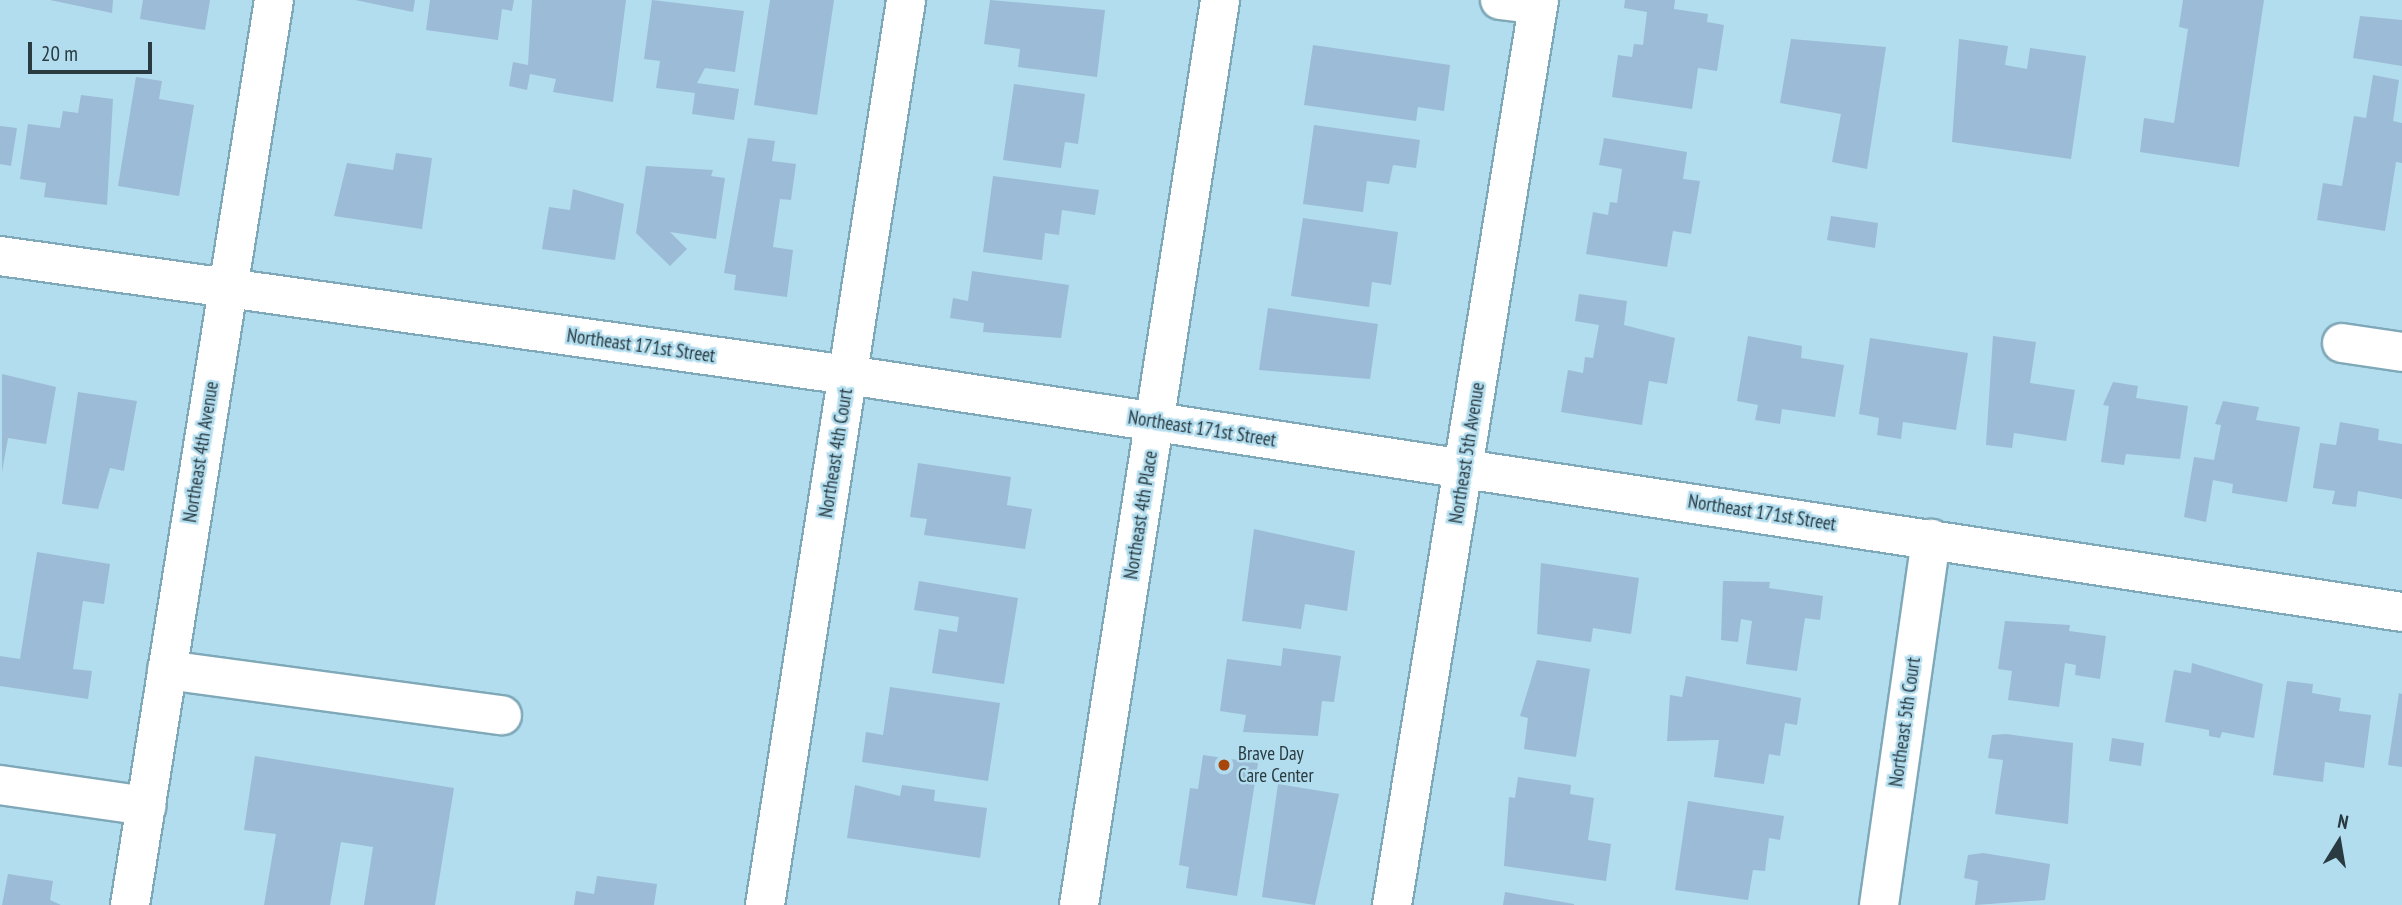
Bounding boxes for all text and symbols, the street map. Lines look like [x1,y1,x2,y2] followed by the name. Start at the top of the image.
[32,28,156,72] scale bar
[41,40,78,67] text: 20 m
[565,324,717,368] street label: Northeast 171st Street
[179,380,223,524] street label: Northeast 4th Avenue
[1445,381,1489,525] street label: Northeast 5th Avenue
[815,387,857,519] street label: Northeast 4th Court
[1126,406,1278,452] street label: Northeast 171st Street
[1120,449,1162,581] street label: Northeast 4th Place
[1686,490,1838,536] street label: Northeast 171st Street
[1885,656,1925,788] street label: Northeast 5th Court
[1238,743,1314,787] place label: Brave Day Care Center
[1216,757,1232,773] marker: Brave Day Care Center
[2304,807,2374,877] north arrow
[2336,809,2350,834] text: N

